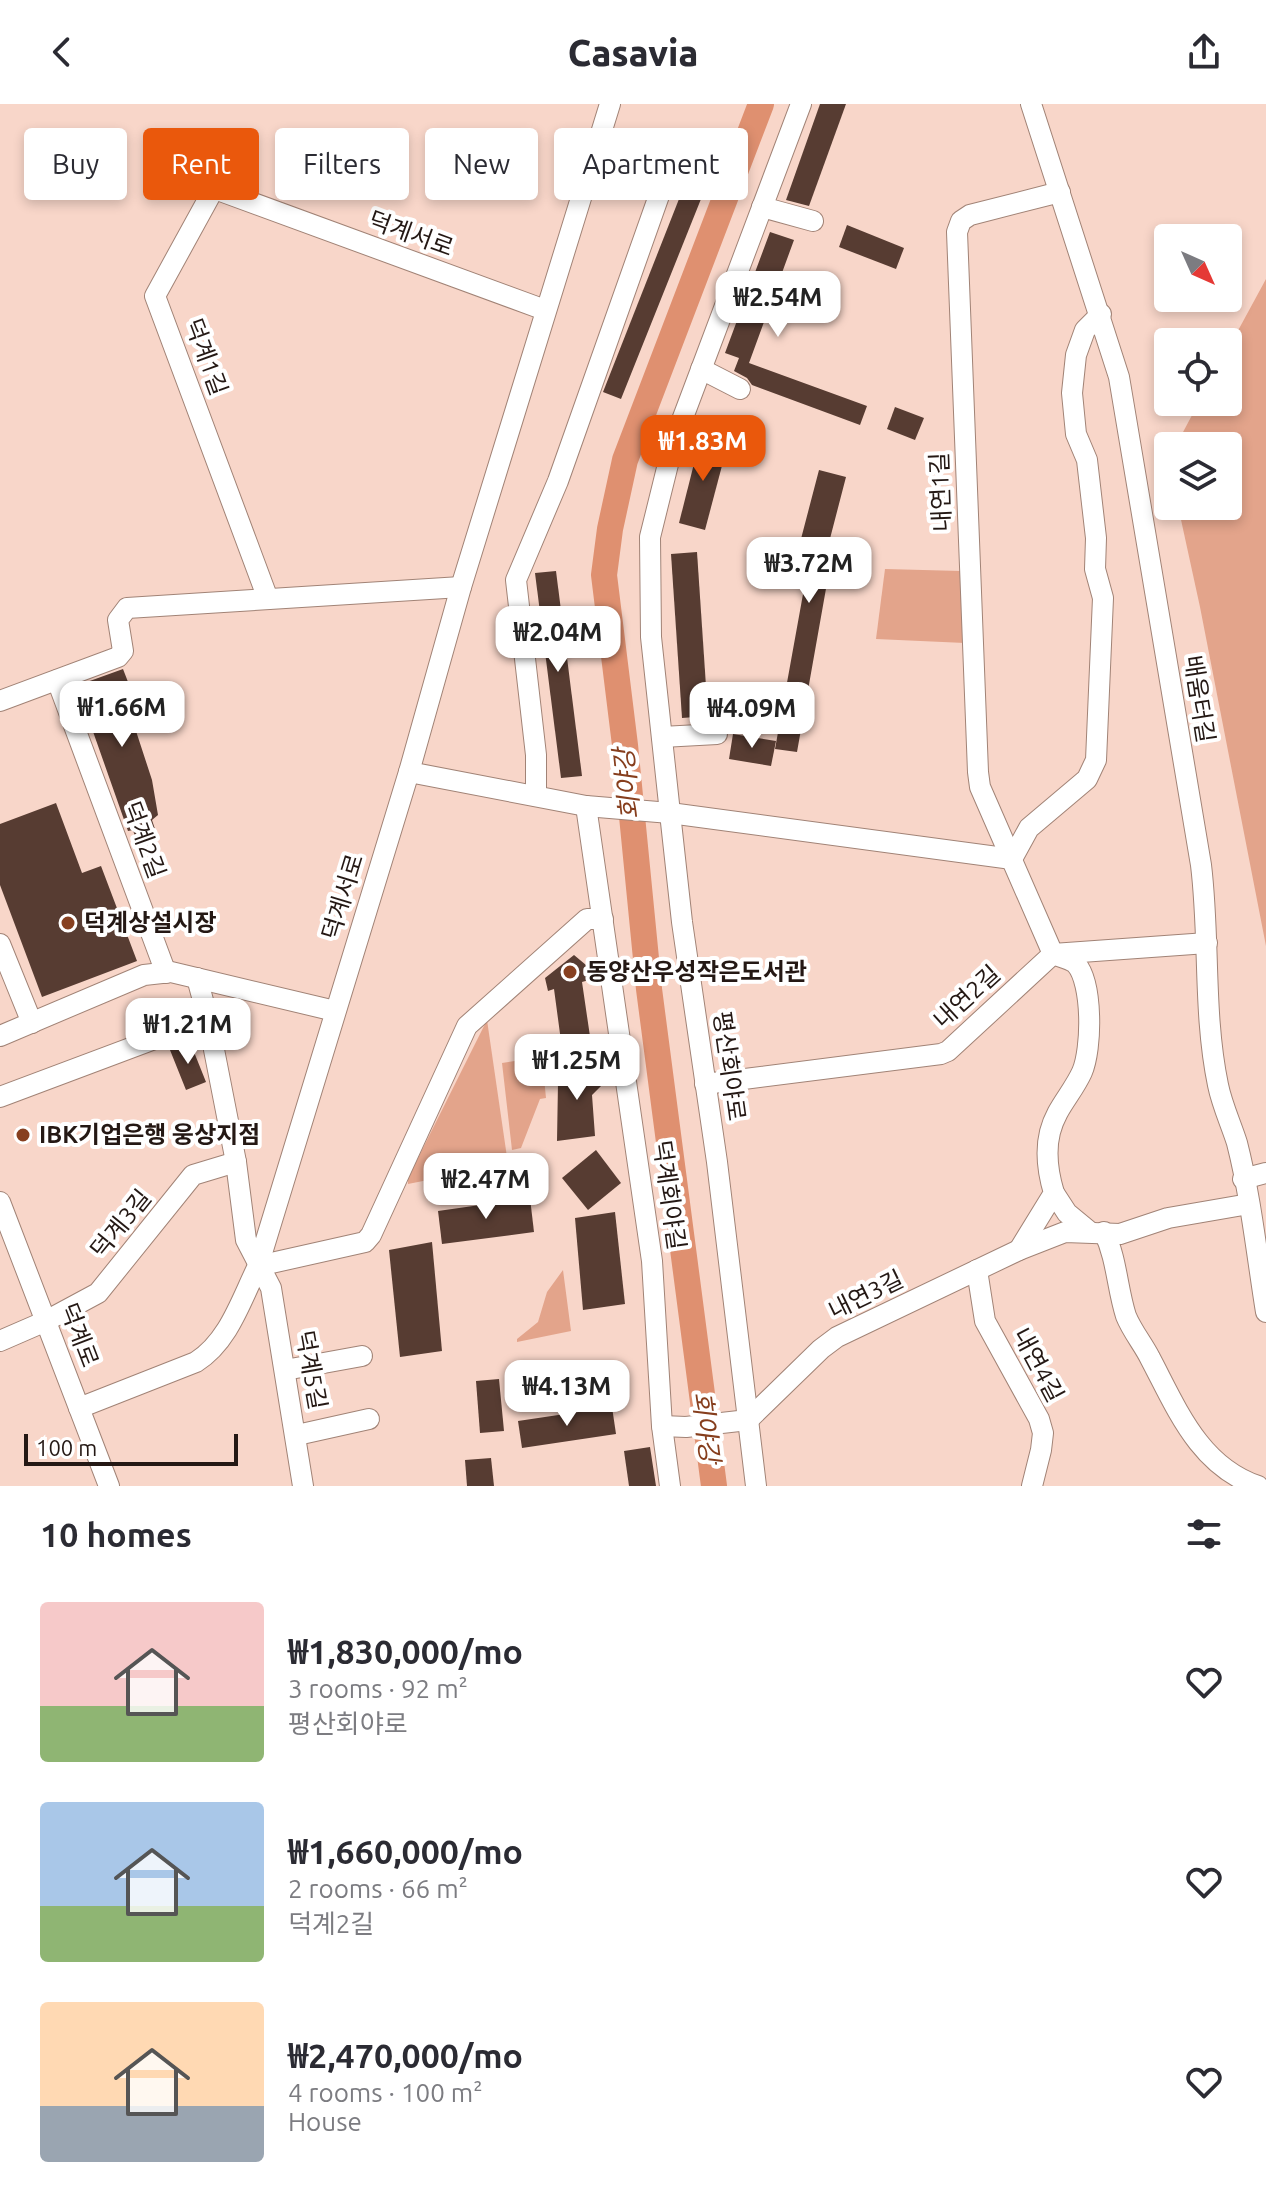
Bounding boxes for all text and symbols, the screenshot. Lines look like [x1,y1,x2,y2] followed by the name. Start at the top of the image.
[40,30,84,74] icon: back
[1182,30,1226,74] icon: share
[568,32,698,73] text: Casavia
[24,128,127,200] chip: Buy
[143,128,259,200] chip: Rent
[275,128,409,200] chip: Filters
[425,128,538,200] chip: New
[554,128,748,200] chip: Apartment
[365,206,457,261] street label: 덕계서로
[1154,224,1242,312] north arrow
[1154,224,1242,520] map controls
[713,271,843,339] pin: ₩2.54M
[734,282,822,311] text: ₩2.54M
[180,315,233,399] street label: 덕계1길
[1154,328,1242,416] button: locate
[638,415,768,483] pin: ₩1.83M
[659,426,747,455] text: ₩1.83M
[1154,432,1242,520] button: layers
[926,452,955,532] street label: 내연1길
[744,537,874,605] pin: ₩3.72M
[765,548,853,577] text: ₩3.72M
[493,606,623,674] pin: ₩2.04M
[514,617,602,646] text: ₩2.04M
[1179,653,1220,745] street label: 배움터길
[57,681,187,749] pin: ₩1.66M
[687,682,817,750] pin: ₩4.09M
[78,692,166,721] text: ₩1.66M
[708,693,796,722] text: ₩4.09M
[608,744,645,821] water label: 회야강
[118,798,171,882] street label: 덕계2길
[317,851,368,943] street label: 덕계서로
[84,909,216,936] place label: 덕계상설시장
[59,914,77,932] marker: 덕계상설시장
[586,958,807,985] place label: 동양산우성작은도서관
[928,960,1005,1033] street label: 내연2길
[561,963,579,981] marker: 동양산우성작은도서관
[123,998,253,1066] pin: ₩1.21M
[144,1009,232,1038] text: ₩1.21M
[708,1009,751,1122] street label: 평산회야로
[512,1034,642,1102] pin: ₩1.25M
[533,1045,621,1074] text: ₩1.25M
[39,1121,260,1148] place label: IBK기업은행 웅상지점
[14,1126,32,1144] marker: IBK기업은행 웅상지점
[648,1138,691,1251] street label: 덕계회야길
[421,1153,551,1221] pin: ₩2.47M
[442,1164,530,1193] text: ₩2.47M
[85,1184,156,1263] street label: 덕계3길
[824,1265,908,1324] street label: 내연3길
[55,1299,104,1371] street label: 덕계로
[1008,1323,1069,1406] street label: 내연4길
[291,1328,332,1412] street label: 덕계5길
[502,1360,632,1428] pin: ₩4.13M
[523,1371,611,1400] text: ₩4.13M
[688,1390,726,1467] water label: 회야강
[24,1430,238,1466] scale bar
[36,1435,97,1460] text: 100 m
[1182,1512,1226,1556] icon: filters
[40,1515,192,1553] text: 10 homes
[288,1632,523,1670] text: ₩1,830,000/mo
[104,1634,200,1730] icon: home
[1182,1660,1226,1704] icon: heart
[288,1674,468,1703] text: 3 rooms · 92 m²
[288,1709,408,1738] text: 평산회야로
[288,1832,523,1870] text: ₩1,660,000/mo
[104,1834,200,1930] icon: home
[1182,1860,1226,1904] icon: heart
[288,1874,468,1903] text: 2 rooms · 66 m²
[288,1909,374,1938] text: 덕계2길
[104,2034,200,2130] icon: home
[288,2036,523,2074] text: ₩2,470,000/mo
[1182,2060,1226,2104] icon: heart
[288,2078,483,2107] text: 4 rooms · 100 m²
[288,2107,362,2136] text: House

